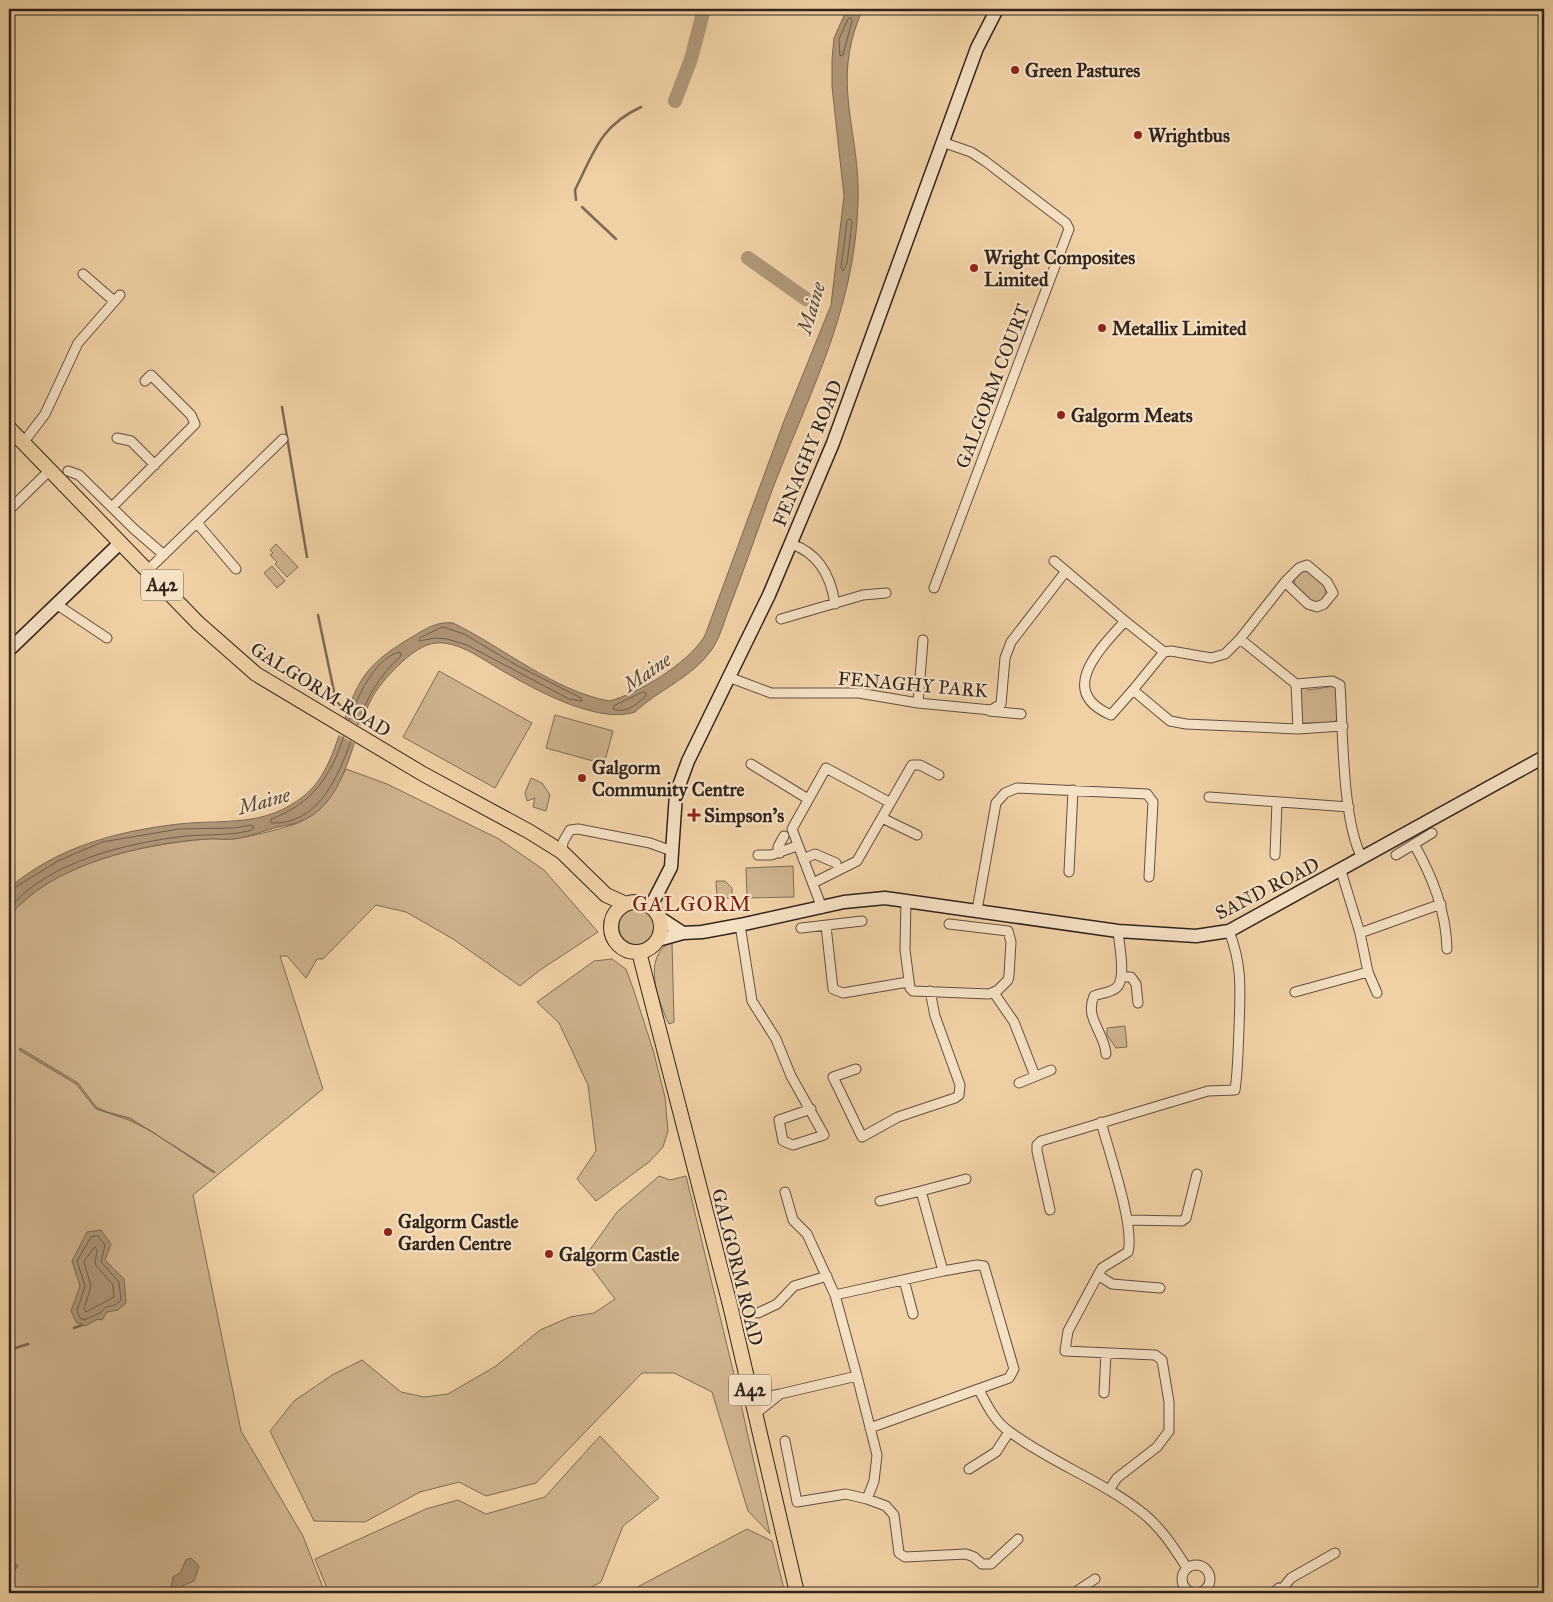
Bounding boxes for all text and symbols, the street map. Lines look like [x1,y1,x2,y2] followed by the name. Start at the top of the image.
[1025,59,1140,82] place label: Green Pastures
[1009,64,1021,76] marker: Green Pastures
[1148,124,1230,148] place label: Wrightbus
[1132,129,1144,141] marker: Wrightbus
[984,246,1135,291] place label: Wright Composites Limited
[968,262,980,274] marker: Wright Composites Limited
[791,279,830,339] water label: Maine
[951,301,1034,472] street label: GALGORM COURT
[1112,317,1247,340] place label: Metallix Limited
[1096,322,1108,334] marker: Metallix Limited
[768,377,847,530] street label: FENAGHY ROAD
[1071,404,1193,428] place label: Galgorm Meats
[1055,409,1067,421] marker: Galgorm Meats
[141,570,183,600] road number: A42
[246,637,395,742] street label: GALGORM ROAD
[617,647,676,698] water label: Maine
[837,666,990,703] street label: FENAGHY PARK
[592,756,744,802] place label: Galgorm Community Centre
[576,772,588,784] marker: Galgorm Community Centre
[234,782,293,820] water label: Maine
[704,804,784,828] place label: Simpson's
[688,809,700,821] marker: Simpson's
[1211,852,1323,925] street label: SAND ROAD
[632,891,752,917] district label: GALGORM
[707,1186,768,1348] street label: GALGORM ROAD
[398,1210,518,1255] place label: Galgorm Castle Garden Centre
[382,1226,394,1238] marker: Galgorm Castle Garden Centre
[559,1243,679,1267] place label: Galgorm Castle
[543,1248,555,1260] marker: Galgorm Castle
[729,1374,771,1406] road number: A42

